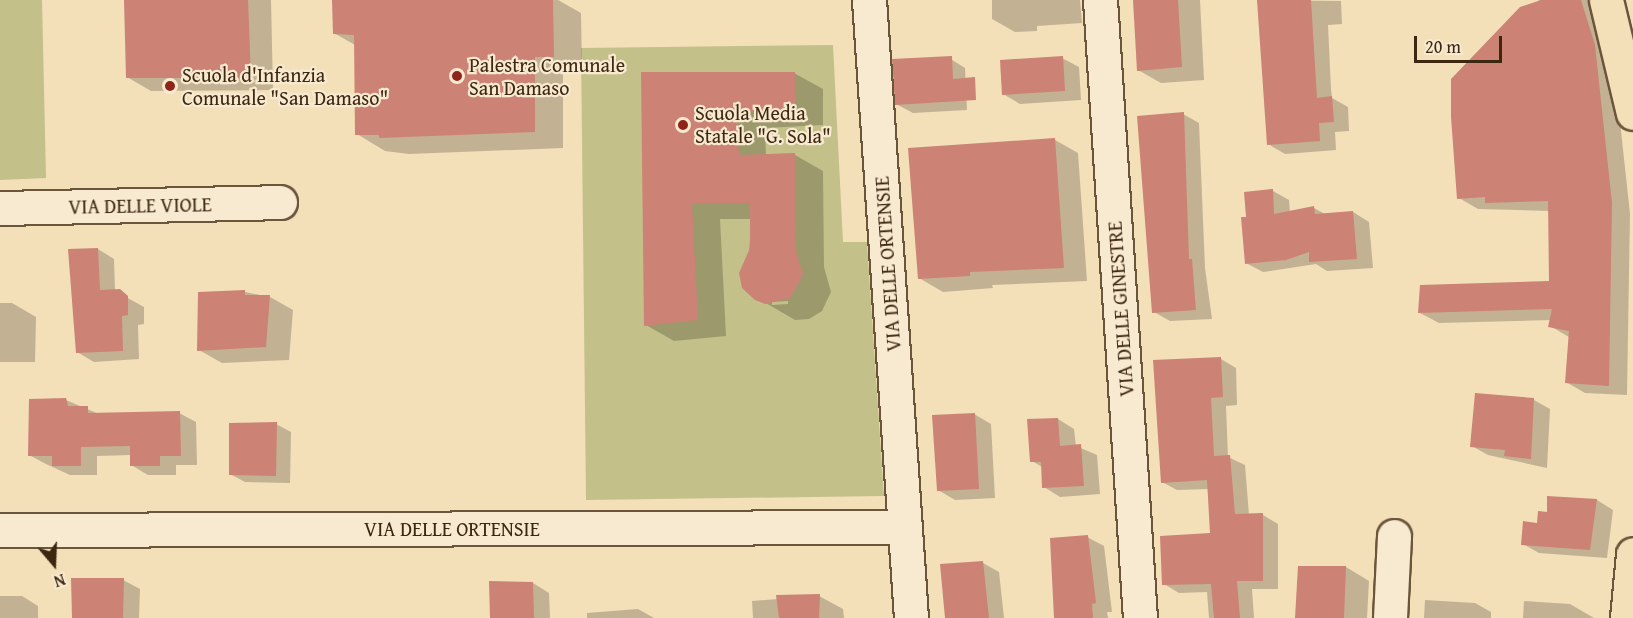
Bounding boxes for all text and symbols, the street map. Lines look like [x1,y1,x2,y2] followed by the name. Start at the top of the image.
[1417,24,1506,62] scale bar
[1425,33,1461,60] text: 20 m
[469,52,625,99] place label: Palestra Comunale San Damaso
[182,62,388,109] place label: Scuola d'Infanzia Comunale "San Damaso"
[450,69,464,83] marker: Palestra Comunale San Damaso
[163,79,177,93] marker: Scuola d'Infanzia Comunale "San Damaso"
[695,101,831,148] place label: Scuola Media Statale "G. Sola"
[676,118,690,132] marker: Scuola Media Statale "G. Sola"
[869,175,905,353] street label: VIA DELLE ORTENSIE
[68,192,212,218] street label: VIA DELLE VIOLE
[1102,220,1138,398] street label: VIA DELLE GINESTRE
[364,516,540,540] street label: VIA DELLE ORTENSIE
[24,534,84,594] north arrow
[51,568,69,594] text: N

